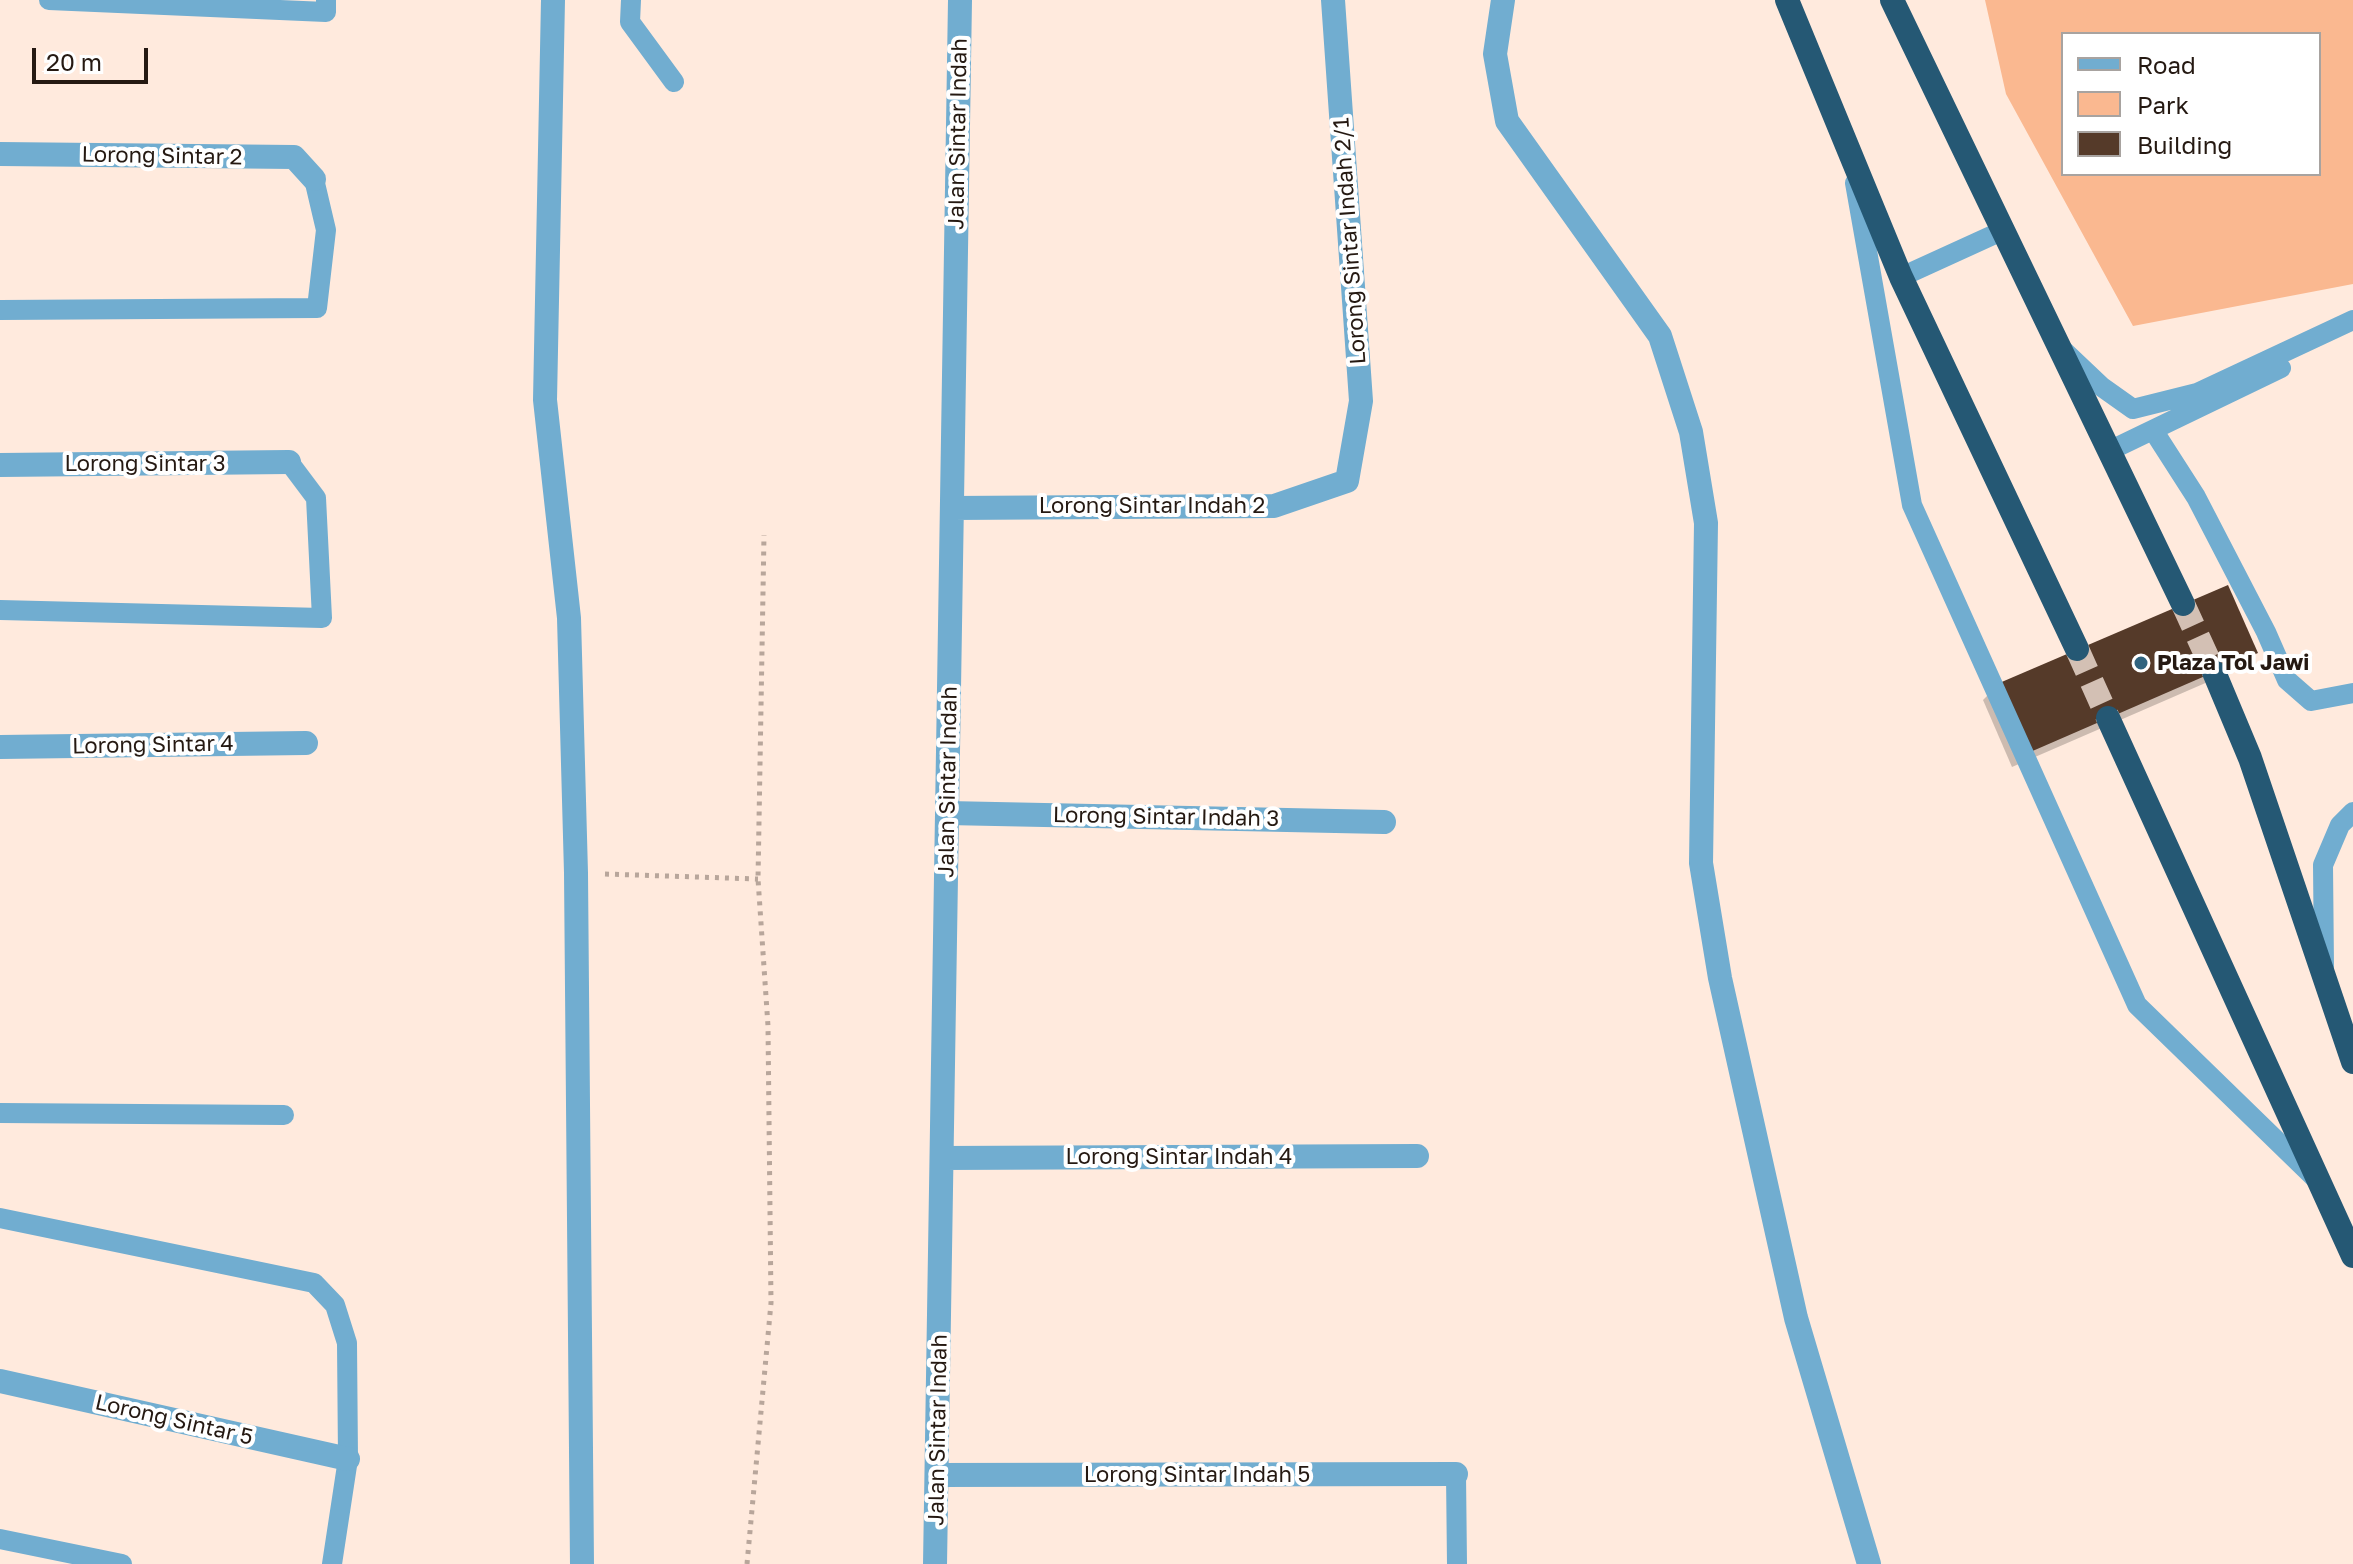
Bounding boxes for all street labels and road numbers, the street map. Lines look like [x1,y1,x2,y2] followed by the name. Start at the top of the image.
[943,38,973,230] street label: Jalan Sintar Indah
[1328,117,1372,365] street label: Lorong Sintar Indah 2/1
[81,141,243,171] street label: Lorong Sintar 2
[64,451,226,477] street label: Lorong Sintar 3
[1039,493,1265,519] street label: Lorong Sintar Indah 2
[933,686,963,878] street label: Jalan Sintar Indah
[72,730,234,760] street label: Lorong Sintar 4
[1053,802,1279,832] street label: Lorong Sintar Indah 3
[1065,1144,1293,1170] street label: Lorong Sintar Indah 4
[923,1334,953,1526] street label: Jalan Sintar Indah
[93,1389,255,1451] street label: Lorong Sintar 5
[1084,1462,1310,1488] street label: Lorong Sintar Indah 5

